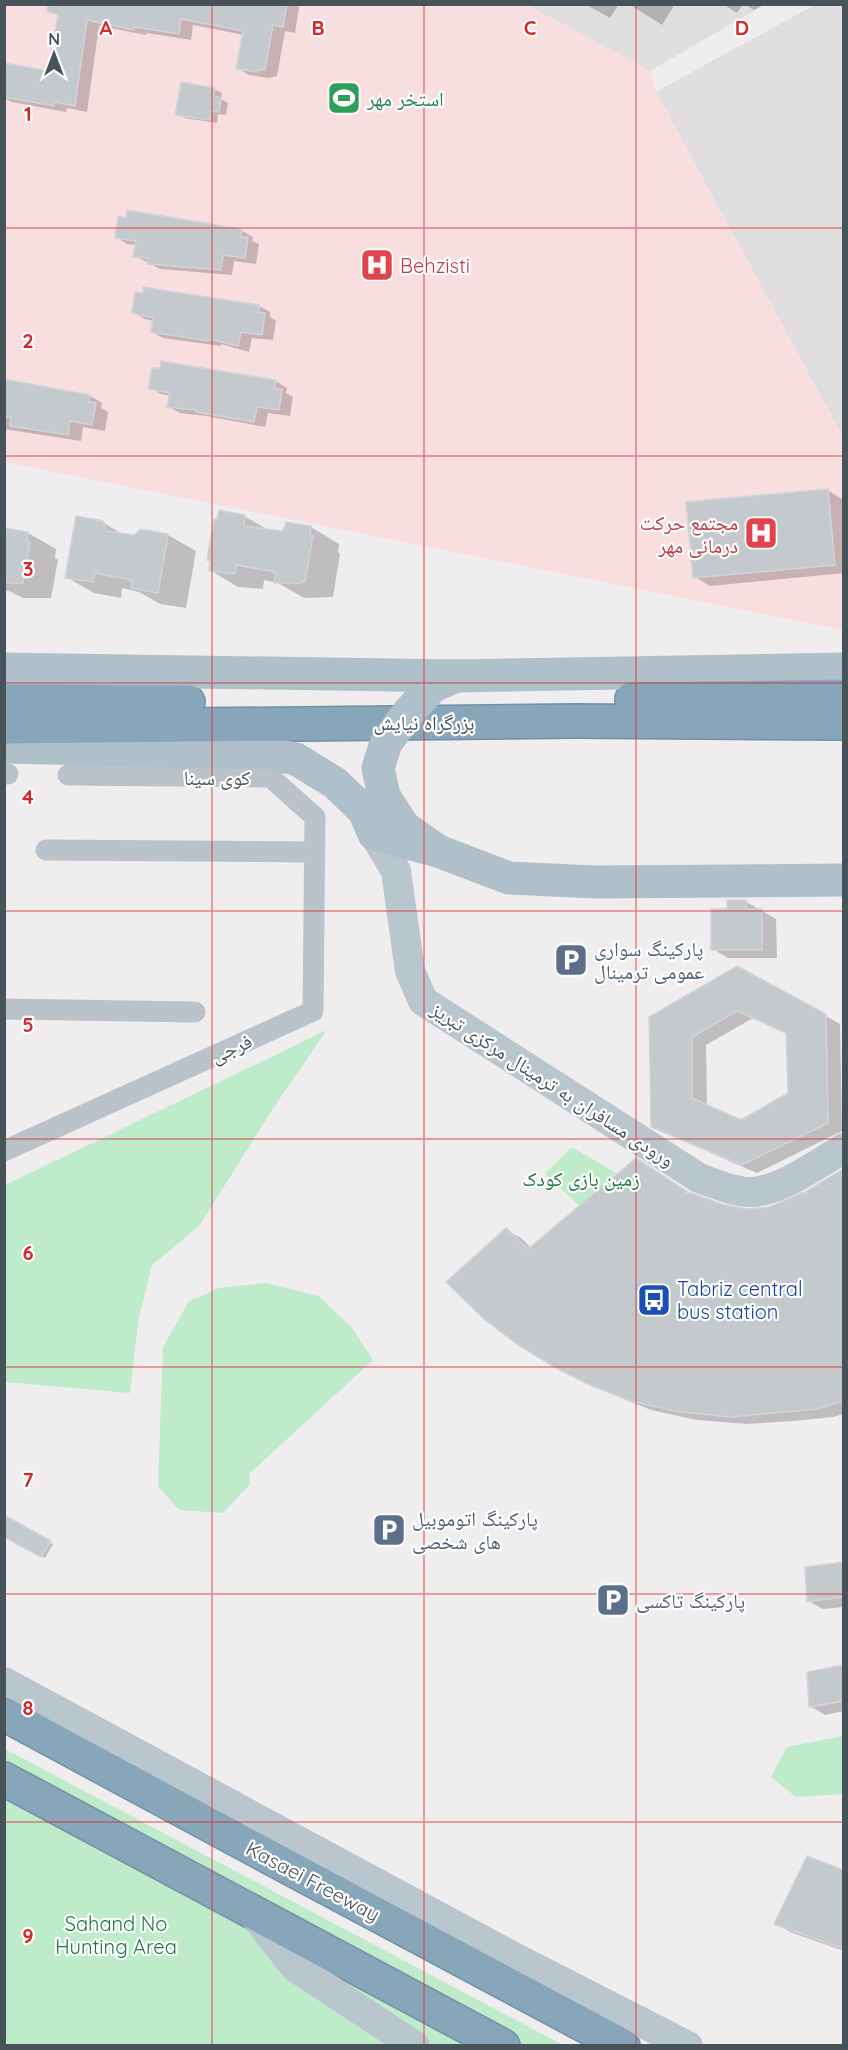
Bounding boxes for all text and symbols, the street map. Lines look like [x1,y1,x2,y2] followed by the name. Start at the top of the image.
[100,15,113,40] text: A
[311,15,325,40] text: B
[524,15,537,40] text: C
[735,15,749,40] text: D
[24,24,84,84] north arrow
[48,29,60,49] text: N
[326,80,362,116] sports icon: استخر مهر
[366,86,444,111] place label: استخر مهر
[24,101,32,126] text: 1
[359,247,395,283] hospital icon: Behzisti
[400,253,470,278] place label: Behzisti
[22,328,34,353] text: 2
[640,510,738,558] place label: مجتمع حرکت درمانی مهر
[743,515,779,551] hospital icon: مجتمع حرکت درمانی مهر
[23,556,33,581] text: 3
[373,710,475,735] street label: بزرگراه نیایش
[184,765,250,790] street label: کوی سینا
[22,784,34,809] text: 4
[594,936,704,984] place label: پارکینگ سواری عمومی ترمینال
[553,942,589,978] parking icon: پارکینگ سواری عمومی ترمینال
[426,995,679,1172] street label: ورودی مسافران به ترمینال مرکزی تبریز
[22,1012,34,1037] text: 5
[206,1028,256,1068] street label: فرجی
[522,1166,640,1191] park label: زمین بازی کودک
[22,1240,34,1265] text: 6
[677,1276,803,1324] place label: Tabriz central bus station
[636,1282,672,1318] bus stop icon: Tabriz central bus station
[23,1467,34,1492] text: 7
[412,1506,538,1554] place label: پارکینگ اتوموبیل های شخصی
[371,1512,407,1548] parking icon: پارکینگ اتوموبیل های شخصی
[595,1582,631,1618] parking icon: پارکینگ تاکسی
[636,1588,745,1613] place label: پارکینگ تاکسی
[23,1695,34,1720] text: 8
[242,1835,384,1927] street label: Kasaei Freeway
[55,1911,177,1959] park label: Sahand No Hunting Area
[22,1923,34,1948] text: 9

